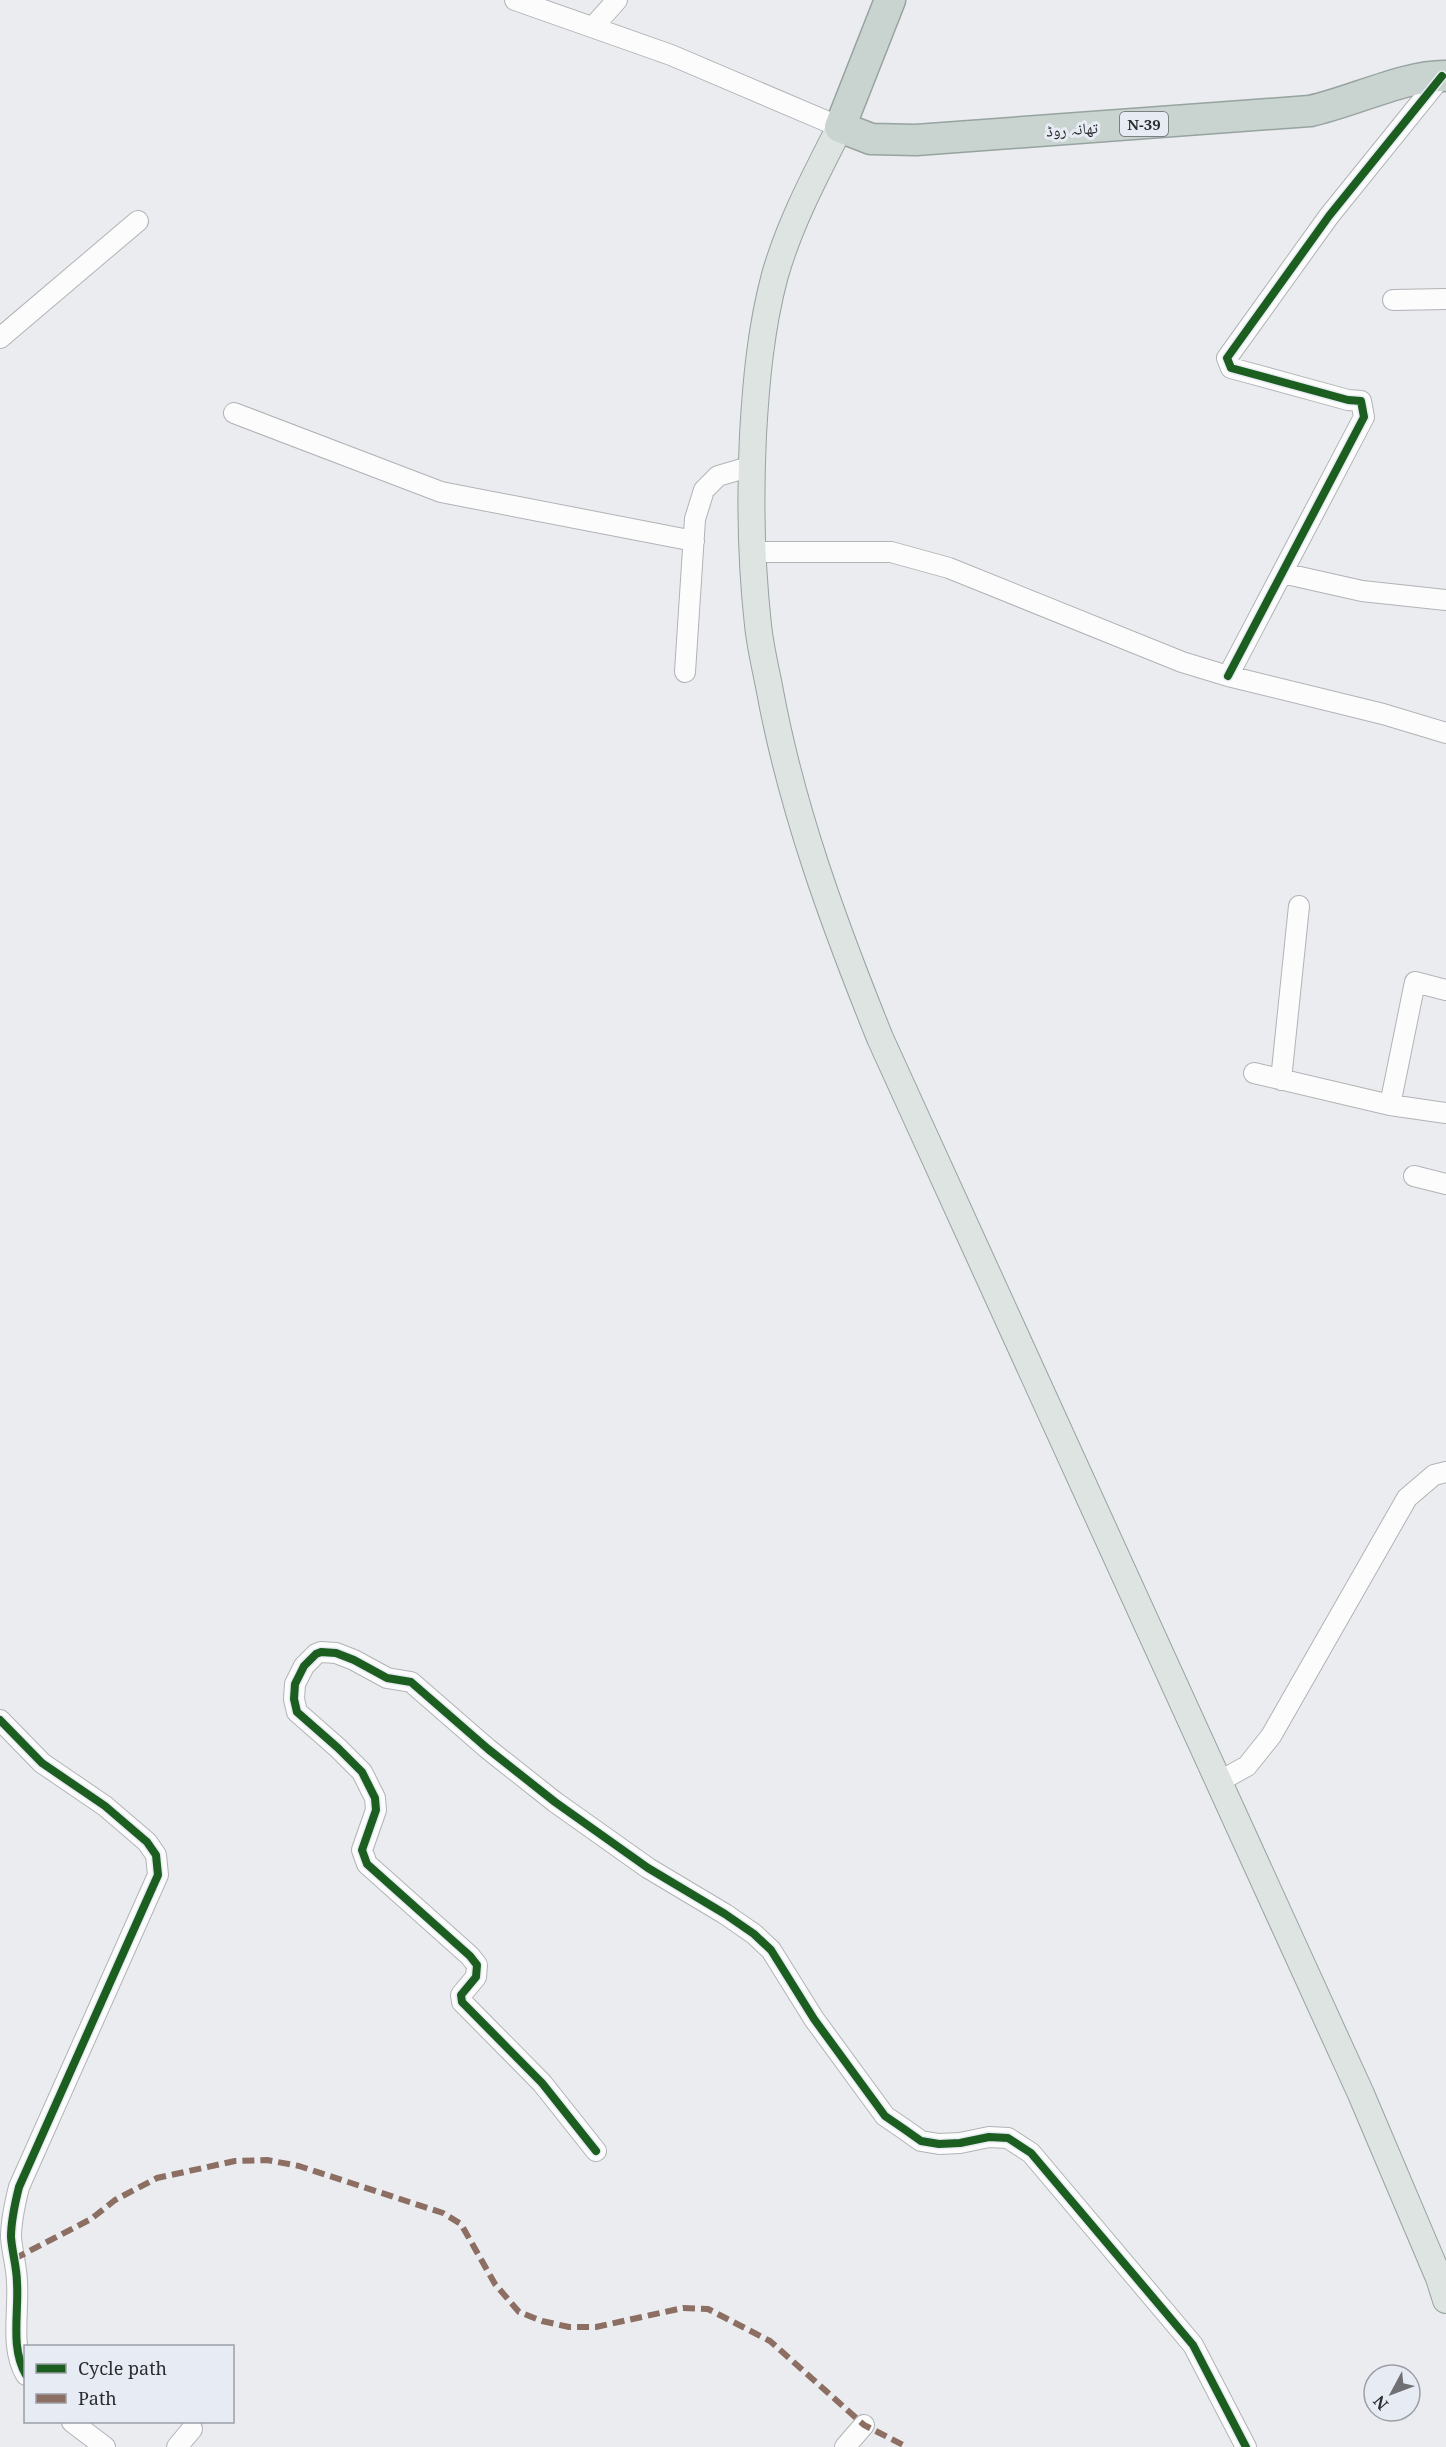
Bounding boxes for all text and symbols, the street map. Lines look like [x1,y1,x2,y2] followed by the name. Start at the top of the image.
[1120,112,1168,136] road number: N-39
[1045,116,1099,142] street label: تھانہ روڈ
[24,2345,234,2423] legend
[78,2356,167,2380] text: Cycle path
[1362,2363,1422,2423] north arrow
[78,2386,117,2410] text: Path
[1368,2391,1393,2415] text: N

